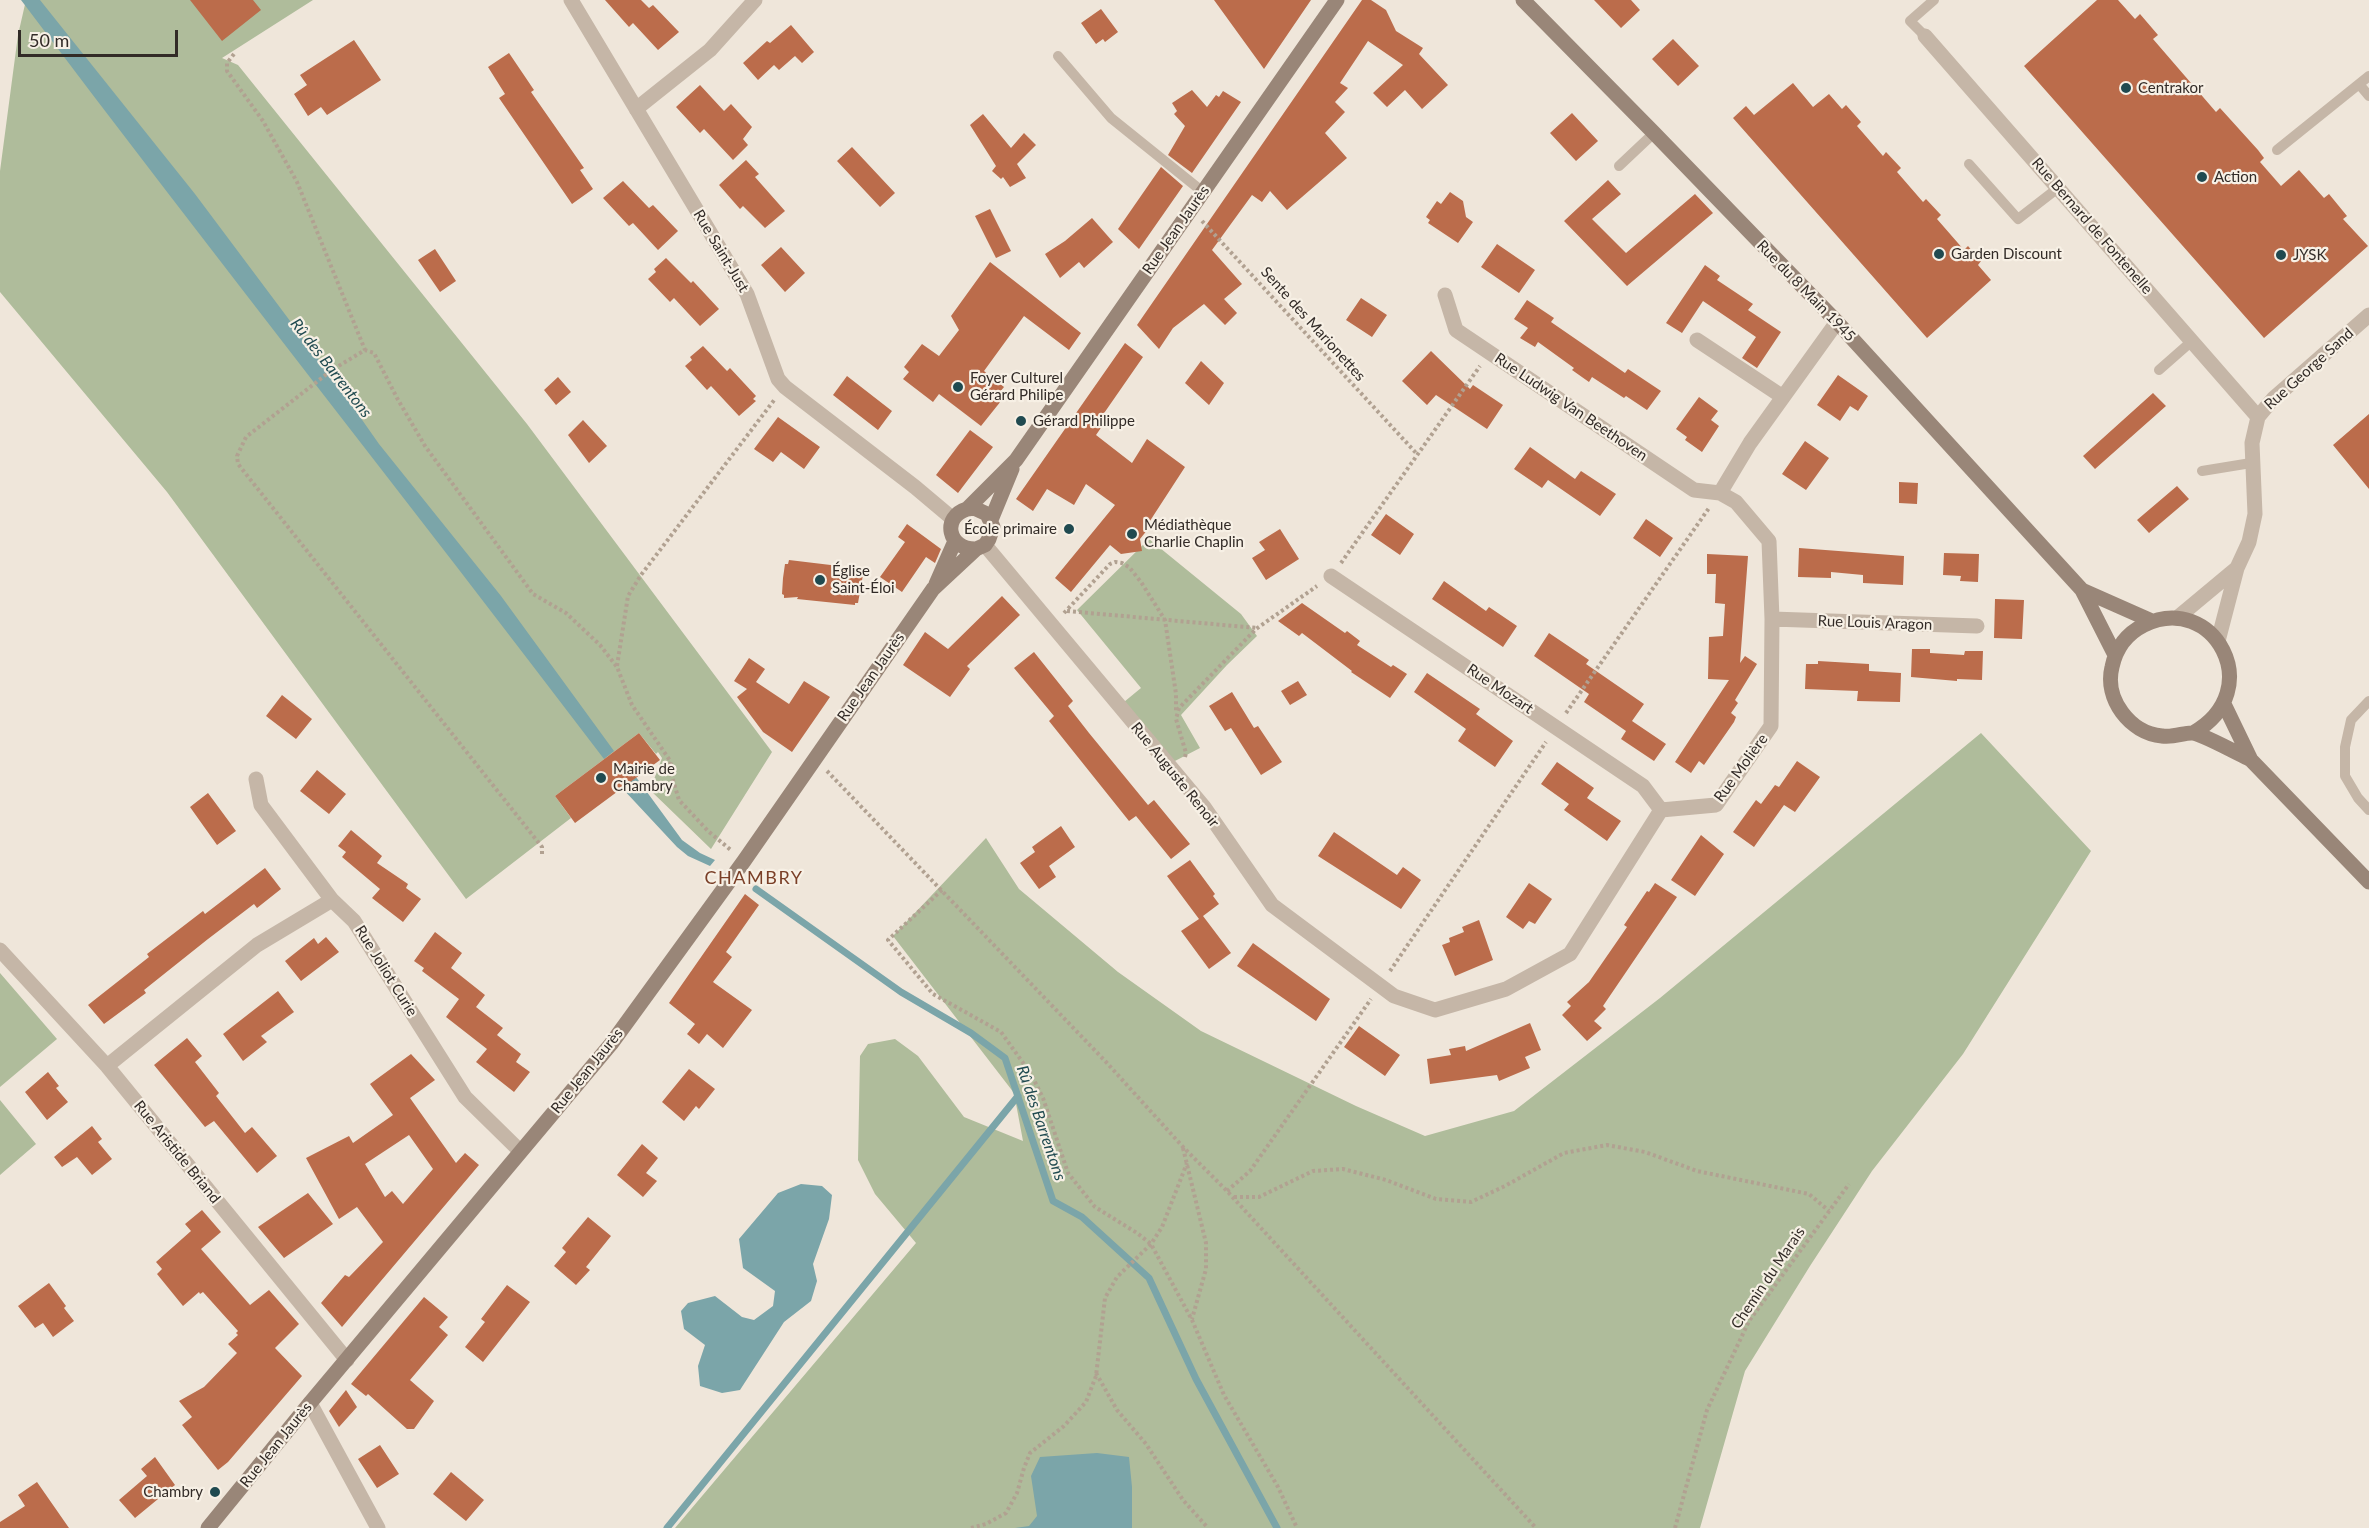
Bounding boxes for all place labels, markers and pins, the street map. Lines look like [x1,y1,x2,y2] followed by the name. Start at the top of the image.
[2138,79,2203,97] place label: Centrakor
[2119,81,2133,95] marker: Centrakor
[2214,168,2257,186] place label: Action
[2195,170,2209,184] marker: Action
[1951,245,2062,263] place label: Garden Discount
[2293,246,2326,264] place label: JYSK
[1932,247,1946,261] marker: Garden Discount
[2274,248,2288,262] marker: JYSK
[970,369,1063,404] place label: Foyer Culturel Gérard Philipe
[951,380,965,394] marker: Foyer Culturel Gérard Philipe
[1033,412,1135,430] place label: Gérard Philippe
[1014,414,1028,428] marker: Gérard Philippe
[1144,516,1244,551] place label: Médiathèque Charlie Chaplin
[964,520,1057,538] place label: École primaire
[1062,522,1076,536] marker: École primaire
[1125,527,1139,541] marker: Médiathèque Charlie Chaplin
[832,562,895,597] place label: Église Saint-Éloi
[813,573,827,587] marker: Église Saint-Éloi
[613,760,675,795] place label: Mairie de Chambry
[594,771,608,785] marker: Mairie de Chambry
[143,1483,203,1501] place label: Chambry
[208,1485,222,1499] marker: Chambry

